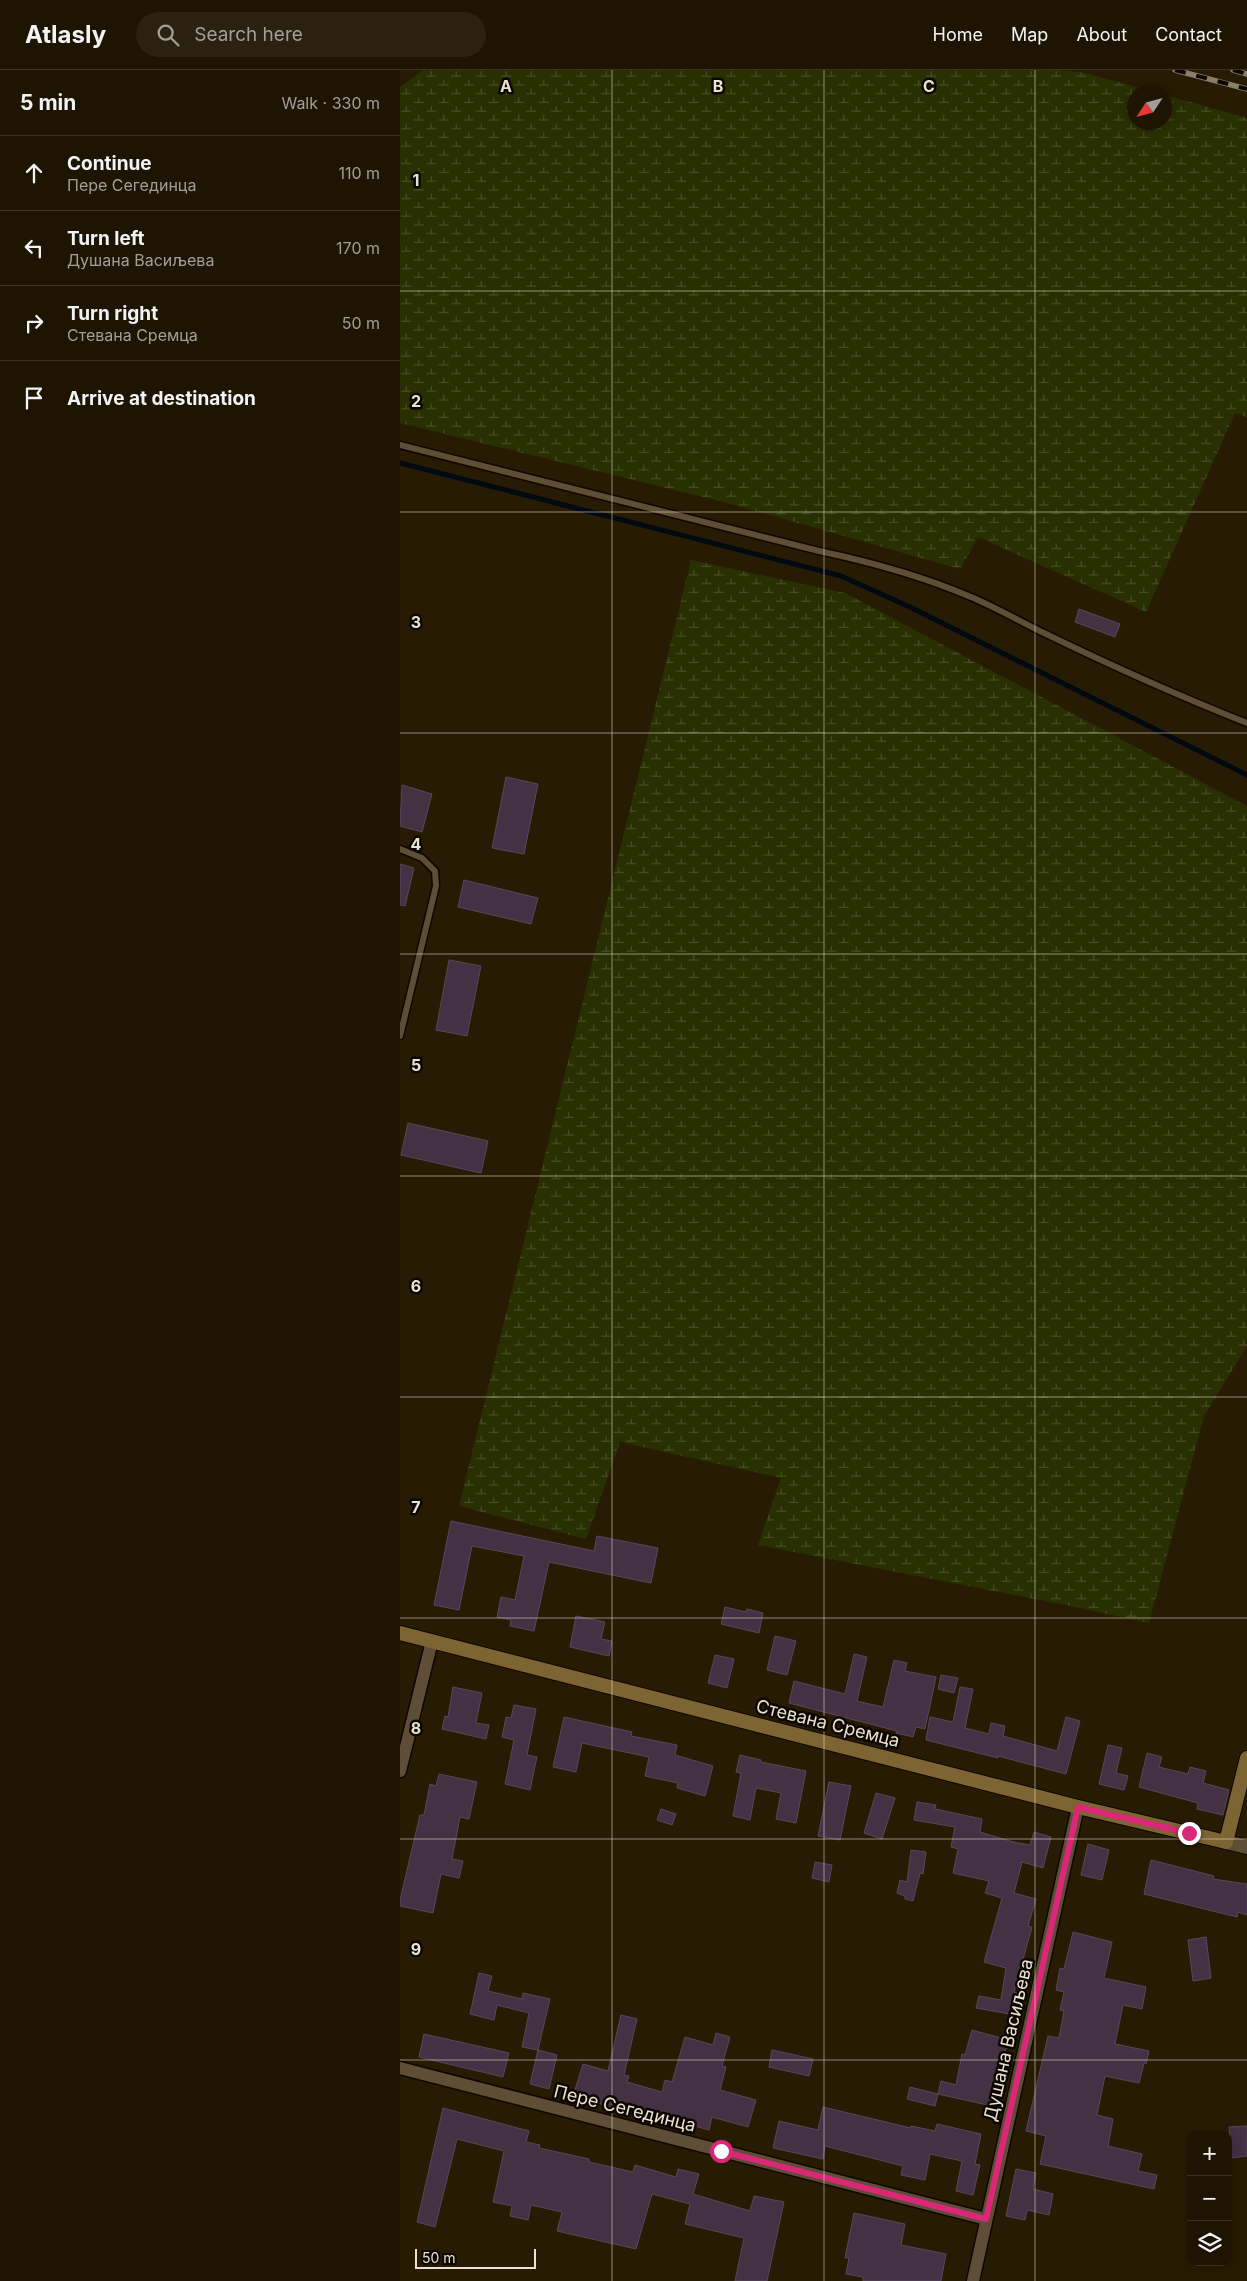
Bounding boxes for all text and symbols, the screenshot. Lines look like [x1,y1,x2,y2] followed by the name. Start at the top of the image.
[136,12,486,57] search box
[25,20,106,49] text: Atlasly
[154,21,182,49] icon: search
[194,23,303,46] text: Search here
[933,24,983,45] text: Home
[1011,24,1048,45] text: Map
[1076,24,1127,45] text: About
[1155,24,1222,45] text: Contact
[500,76,512,96] text: A
[713,76,723,96] text: B
[923,76,935,96] text: C
[1127,85,1172,130] north arrow
[20,90,76,115] text: 5 min
[281,93,380,113] text: Walk · 330 m
[67,152,152,175] text: Continue
[20,159,48,187] icon: ahead
[338,163,380,183] text: 110 m
[413,170,419,190] text: 1
[67,175,196,195] text: Пере Сегединца
[67,227,145,250] text: Turn left
[20,234,48,262] icon: left
[336,238,380,258] text: 170 m
[67,250,214,270] text: Душана Васиљева
[67,302,158,325] text: Turn right
[20,309,48,337] icon: right
[342,313,380,333] text: 50 m
[67,325,198,345] text: Стевана Сремца
[20,384,48,412] icon: arrive
[67,387,256,410] text: Arrive at destination
[411,391,421,411] text: 2
[411,612,421,632] text: 3
[411,834,422,854] text: 4
[411,1055,421,1075] text: 5
[411,1276,421,1296] text: 6
[411,1497,421,1517] text: 7
[754,1695,902,1751] street label: Стевана Сремца
[411,1718,421,1738] text: 8
[1178,1822,1201,1845] route end
[411,1939,421,1959] text: 9
[979,1957,1037,2123] street label: Душана Васиљева
[552,2080,698,2136] street label: Пере Сегединца
[1187,2131,1232,2266] map controls
[1187,2131,1232,2176] button: +
[710,2140,733,2163] route start
[1187,2176,1232,2221] button: −
[1187,2221,1232,2266] button: layers
[415,2246,536,2269] scale bar
[422,2249,456,2266] text: 50 m

